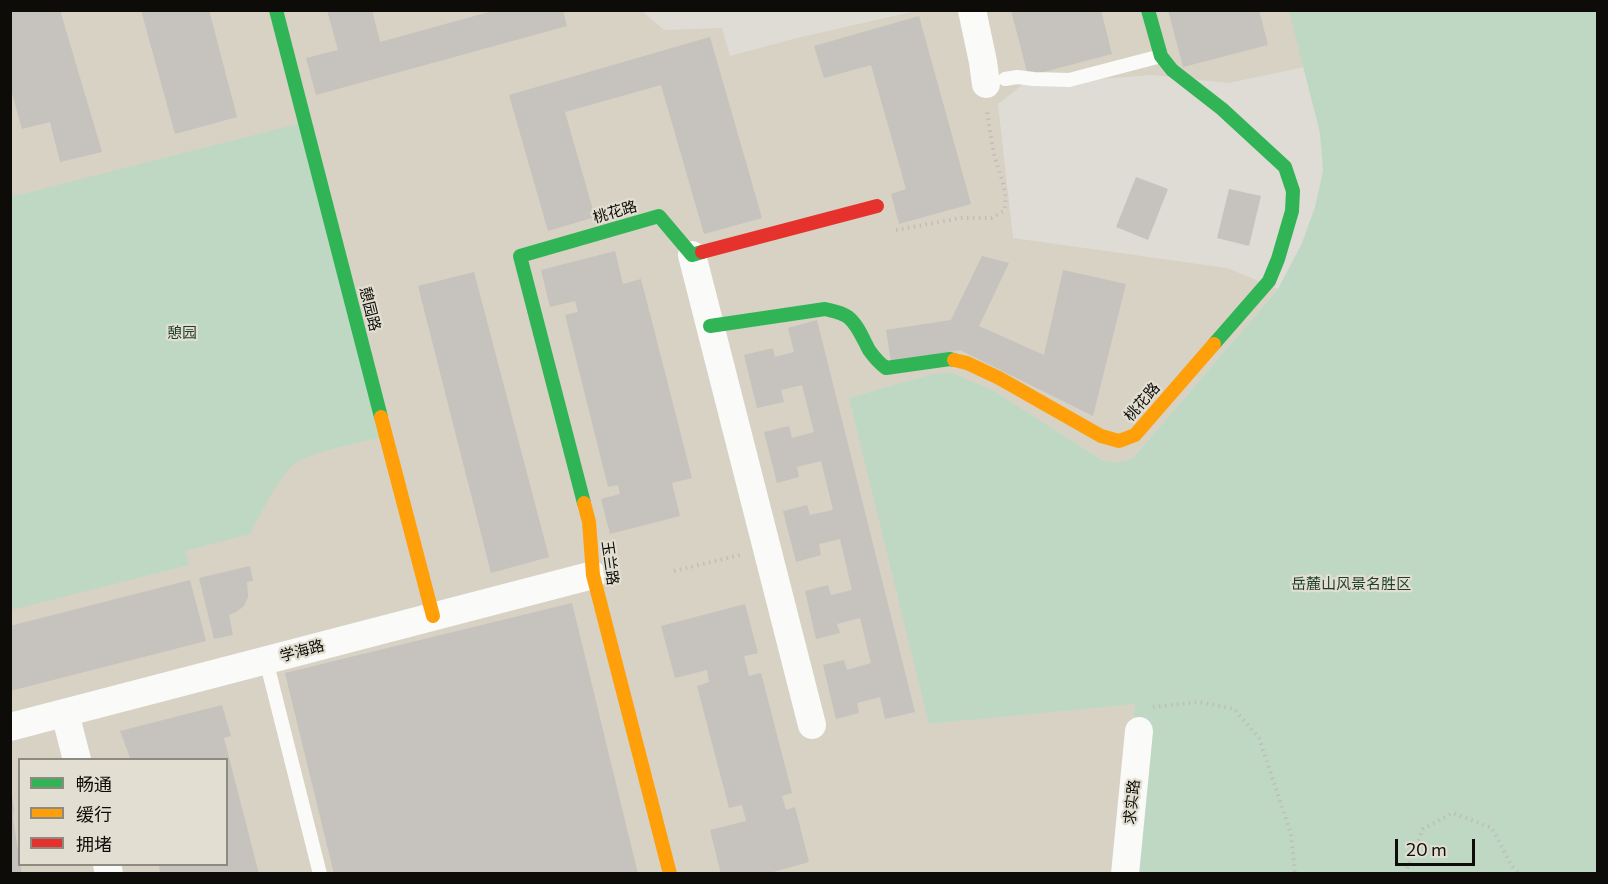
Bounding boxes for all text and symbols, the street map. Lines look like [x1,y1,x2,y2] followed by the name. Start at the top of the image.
[591,197,639,227] street label: 桃花路
[356,285,384,333] street label: 憩园路
[167,324,197,342] park label: 憩园
[1120,379,1164,425] street label: 桃花路
[598,539,622,587] street label: 玉兰路
[1291,575,1411,593] park label: 岳麓山风景名胜区
[278,636,326,666] street label: 学海路
[18,758,228,866] legend
[76,773,112,795] text: 畅通
[1121,779,1143,825] street label: 求实路
[76,803,112,825] text: 缓行
[1398,827,1478,865] scale bar
[76,833,112,855] text: 拥堵
[1406,838,1447,860] text: 20 m

